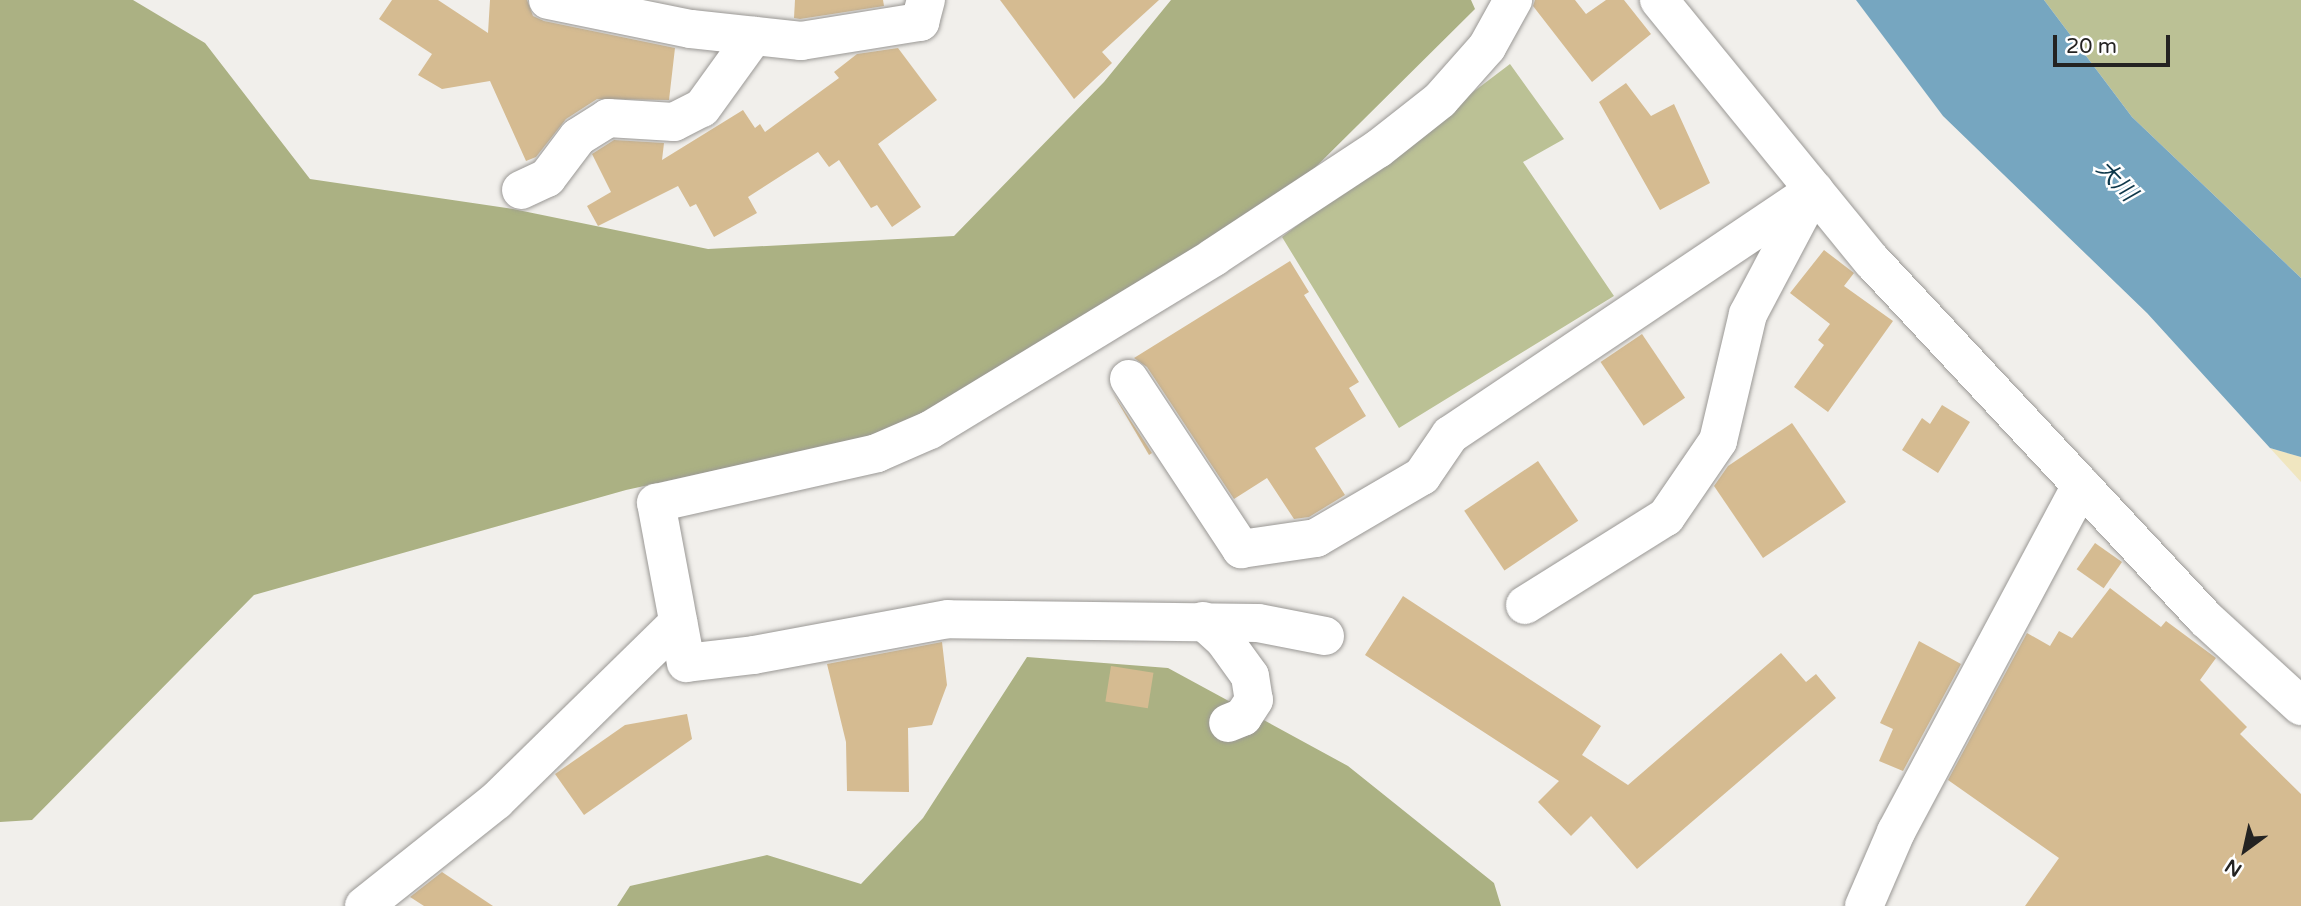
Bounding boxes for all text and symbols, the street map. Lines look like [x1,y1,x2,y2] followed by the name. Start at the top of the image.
[2056,21,2173,65] scale bar
[2066,34,2117,59] text: 20 m
[2090,155,2142,207] water label: 大川
[2210,815,2280,885] north arrow
[2221,854,2246,881] text: N

